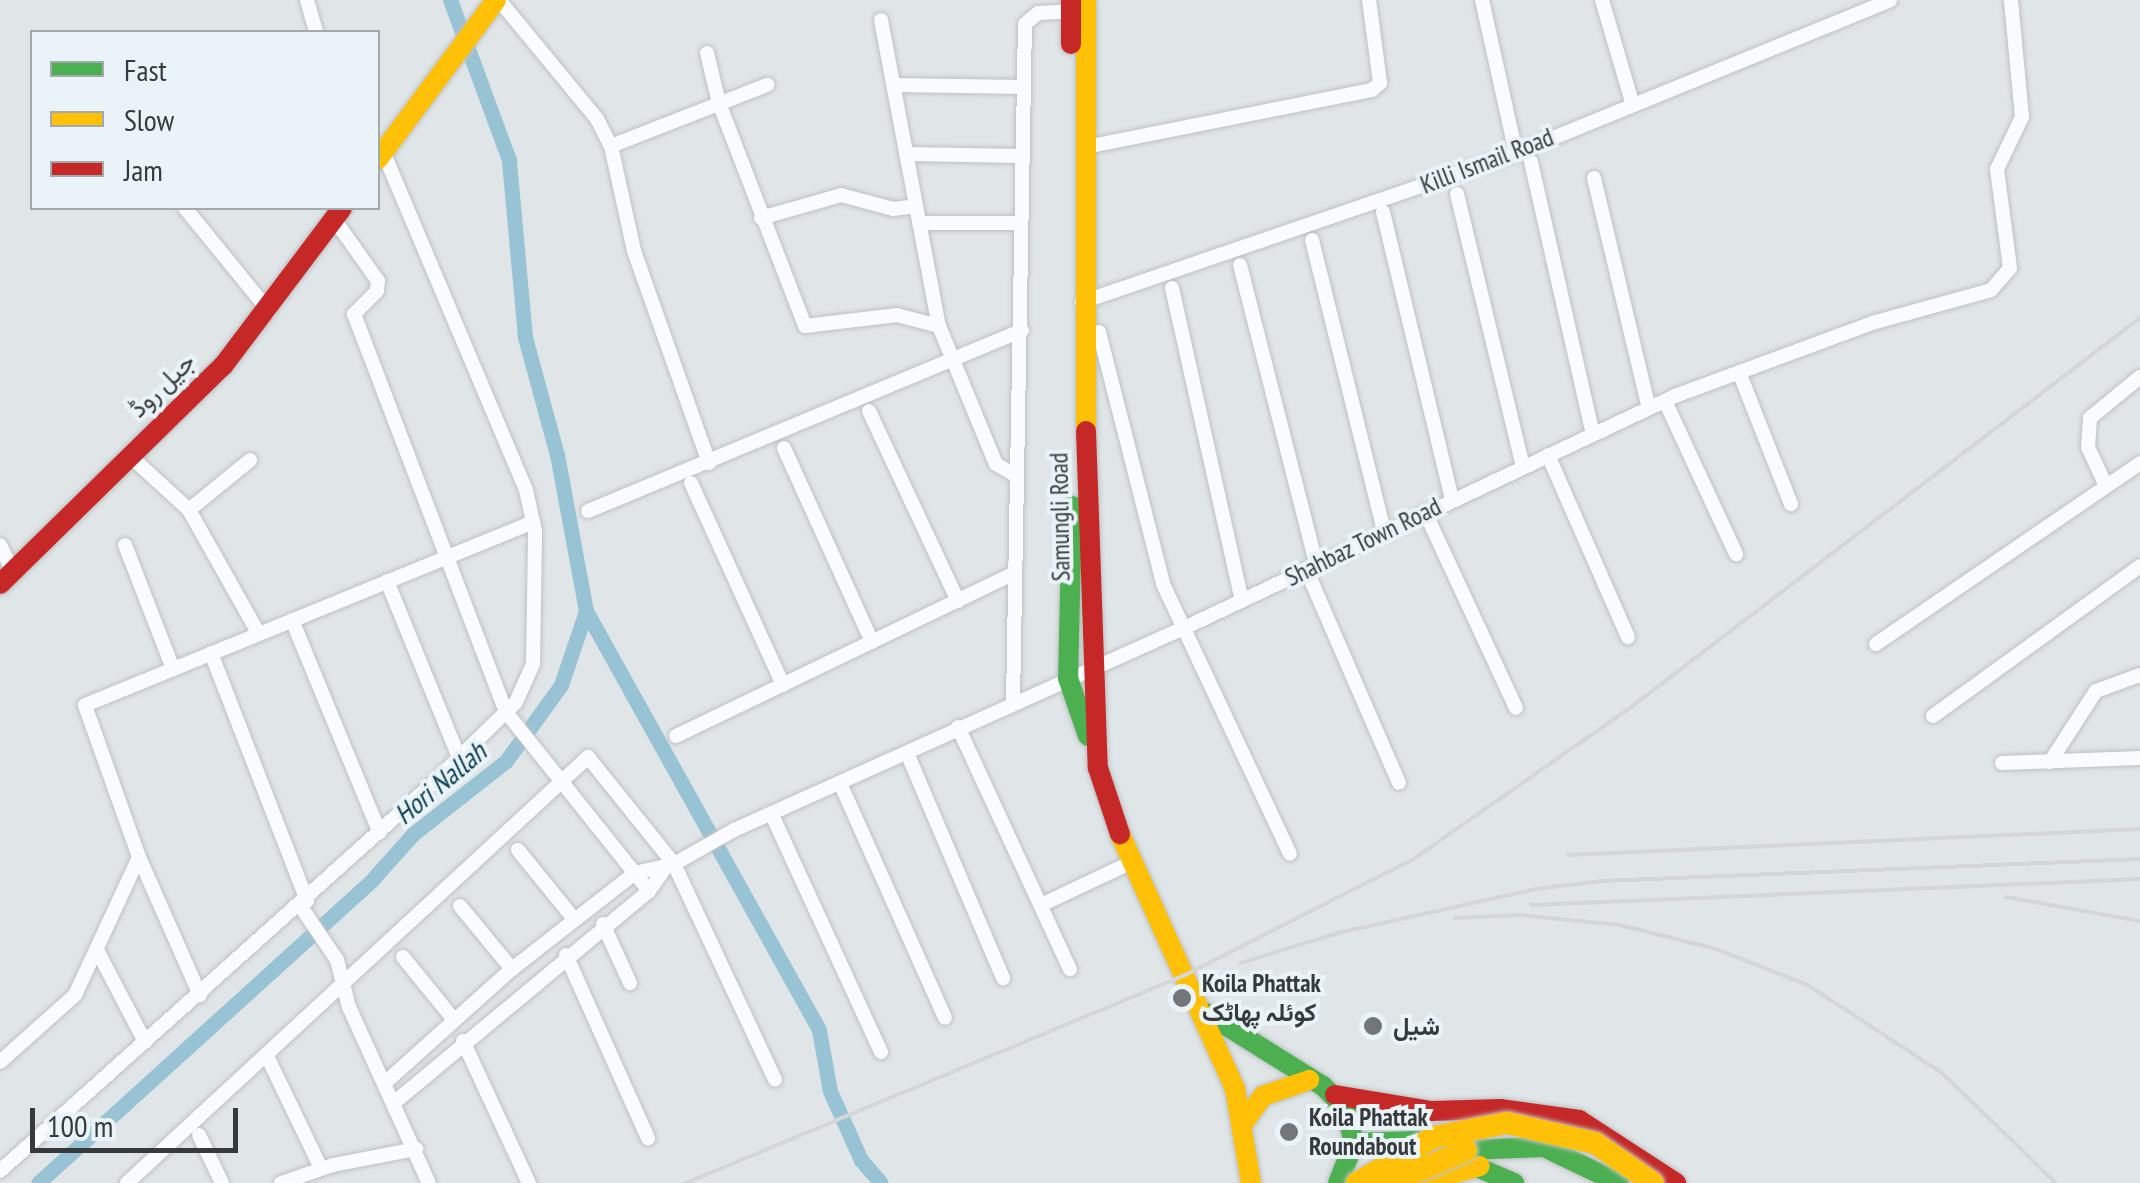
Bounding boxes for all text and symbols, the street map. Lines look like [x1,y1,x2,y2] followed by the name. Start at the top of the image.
[30,30,380,210] legend
[124,50,167,89] text: Fast
[124,100,174,139] text: Slow
[1416,122,1558,200] street label: Killi Ismail Road
[124,150,163,189] text: Jam
[123,346,201,424] street label: جیل روڈ
[1044,452,1076,582] street label: Samungli Road
[1280,491,1446,593] street label: Shahbaz Town Road
[387,735,493,831] water label: Hori Nallah
[1202,969,1321,1028] place label: Koila Phattak کوئلہ پھاٹک
[1171,987,1193,1009] marker: Koila Phattak کوئلہ پھاٹک
[1393,1011,1440,1041] place label: شیل
[1362,1015,1384,1037] marker: شیل
[35,1088,242,1150] scale bar
[1309,1103,1428,1162] place label: Koila Phattak Roundabout
[47,1106,113,1145] text: 100 m
[1278,1121,1300,1143] marker: Koila Phattak Roundabout

